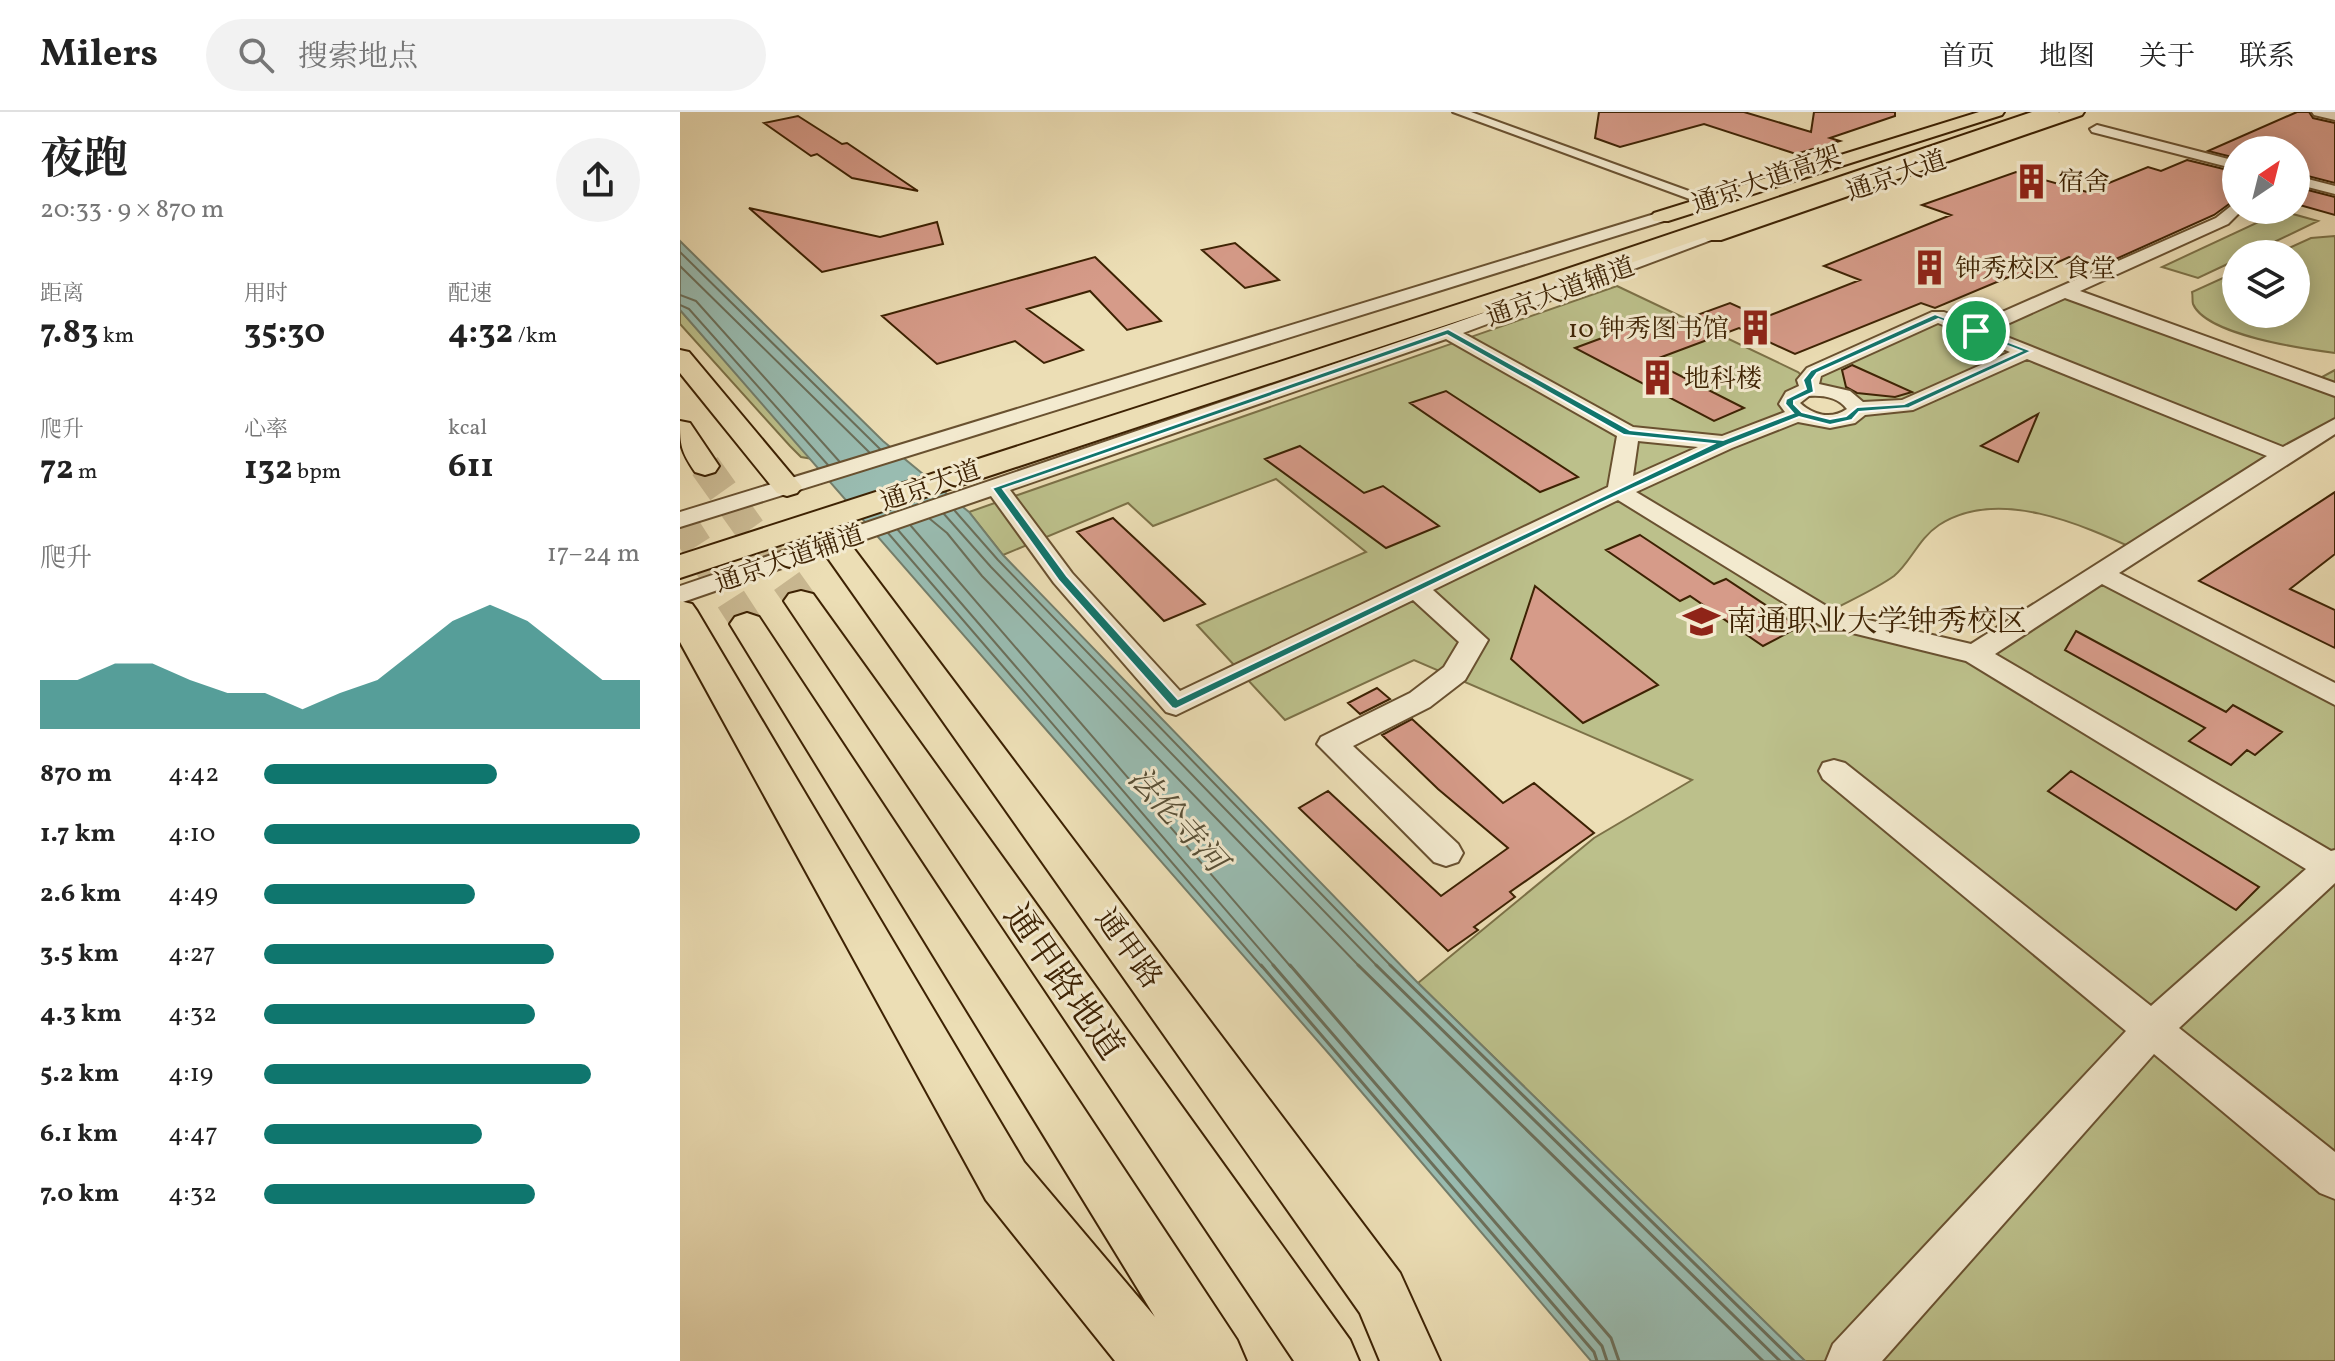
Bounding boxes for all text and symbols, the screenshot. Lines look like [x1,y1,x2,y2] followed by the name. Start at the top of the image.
[206,19,766,91] search box
[40,29,158,82] text: Milers
[234,33,278,77] icon: search
[298,37,418,79] text: 搜索地点
[1939,38,1995,77] text: 首页
[2039,38,2095,77] text: 地图
[2139,38,2195,77] text: 关于
[2239,38,2295,77] text: 联系
[40,131,128,192] text: 夜跑
[2222,136,2310,224] north arrow
[2222,136,2310,328] map controls
[556,138,640,222] button: share
[1687,138,1846,223] street label: 通京大道高架
[1842,143,1952,211] street label: 通京大道
[2013,162,2051,200] building icon: 宿舍
[2058,165,2110,201] place label: 宿舍
[40,192,224,228] text: 20:33 · 9 × 870 m
[2222,240,2310,328] button: layers
[1481,249,1640,336] street label: 通京大道辅道
[1910,249,1948,287] building icon: 钟秀校区 食堂
[1955,252,2116,288] place label: 钟秀校区 食堂
[40,279,84,310] text: 距离
[244,279,288,310] text: 用时
[448,279,492,310] text: 配速
[1942,297,2010,365] pin
[1736,309,1774,347] building icon: 10 钟秀图书馆
[1954,309,1998,353] icon: arrive
[40,310,98,357] text: 7.83
[244,310,325,357] text: 35:30
[448,310,513,357] text: 4:32
[1568,312,1729,348] place label: 10 钟秀图书馆
[98,321,134,352] text: km
[513,321,557,352] text: /km
[1639,359,1677,397] building icon: 地科楼
[1684,362,1762,398] place label: 地科楼
[448,413,487,444] text: kcal
[40,415,84,446] text: 爬升
[244,415,288,446] text: 心率
[448,444,494,491] text: 611
[40,446,74,493] text: 72
[244,446,293,493] text: 132
[876,453,986,521] street label: 通京大道
[74,457,97,488] text: m
[293,457,341,488] text: bpm
[710,517,869,602] street label: 通京大道辅道
[547,536,640,572] text: 17–24 m
[40,541,92,577] text: 爬升
[1682,602,1720,640] school or university icon: 南通职业大学钟秀校区
[1727,602,2027,644] place label: 南通职业大学钟秀校区
[40,756,112,792] text: 870 m
[168,756,219,792] text: 4:42
[1117,759,1238,887] water label: 法伦寺河
[40,816,116,852] text: 1.7 km
[168,816,215,852] text: 4:10
[40,876,121,912] text: 2.6 km
[168,876,218,912] text: 4:49
[990,895,1134,1071] street label: 通甲路地道
[1084,900,1171,998] street label: 通甲路
[40,936,119,972] text: 3.5 km
[168,936,216,972] text: 4:27
[40,996,122,1032] text: 4.3 km
[168,996,217,1032] text: 4:32
[40,1056,120,1092] text: 5.2 km
[168,1056,213,1092] text: 4:19
[40,1116,118,1152] text: 6.1 km
[168,1116,218,1152] text: 4:47
[40,1176,119,1212] text: 7.0 km
[168,1176,217,1212] text: 4:32

